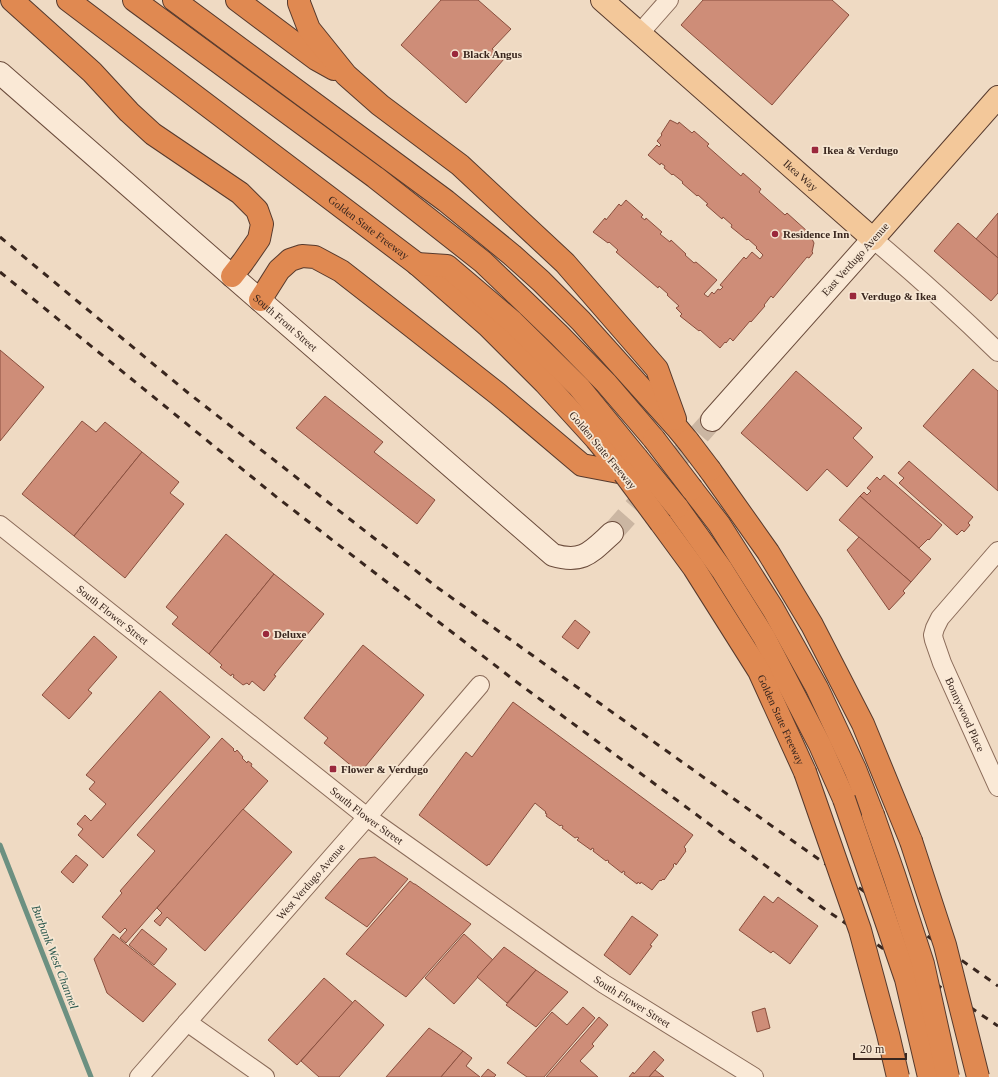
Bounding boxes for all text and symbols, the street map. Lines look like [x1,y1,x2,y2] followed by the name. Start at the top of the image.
[463,48,523,60] place label: Black Angus
[450,49,460,59] marker: Black Angus
[823,144,899,156] place label: Ikea & Verdugo
[810,145,820,155] marker: Ikea & Verdugo
[781,157,821,194] street label: Ikea Way
[326,193,412,262] street label: Golden State Freeway
[819,220,891,298] street label: East Verdugo Avenue
[783,228,849,240] place label: Residence Inn
[770,229,780,239] marker: Residence Inn
[861,290,937,302] place label: Verdugo & Ikea
[251,291,320,353] street label: South Front Street
[848,291,858,301] marker: Verdugo & Ikea
[567,409,639,492] street label: Golden State Freeway
[74,583,151,647] street label: South Flower Street
[274,628,307,640] place label: Deluxe
[261,629,271,639] marker: Deluxe
[755,673,807,767] street label: Golden State Freeway
[943,675,987,754] street label: Bonnywood Place
[341,763,429,775] place label: Flower & Verdugo
[328,764,338,774] marker: Flower & Verdugo
[328,784,406,847] street label: South Flower Street
[274,841,347,922] street label: West Verdugo Avenue
[29,903,82,1012] water label: Burbank West Channel
[592,973,673,1030] street label: South Flower Street
[854,1035,906,1061] scale bar
[860,1042,885,1056] text: 20 m

